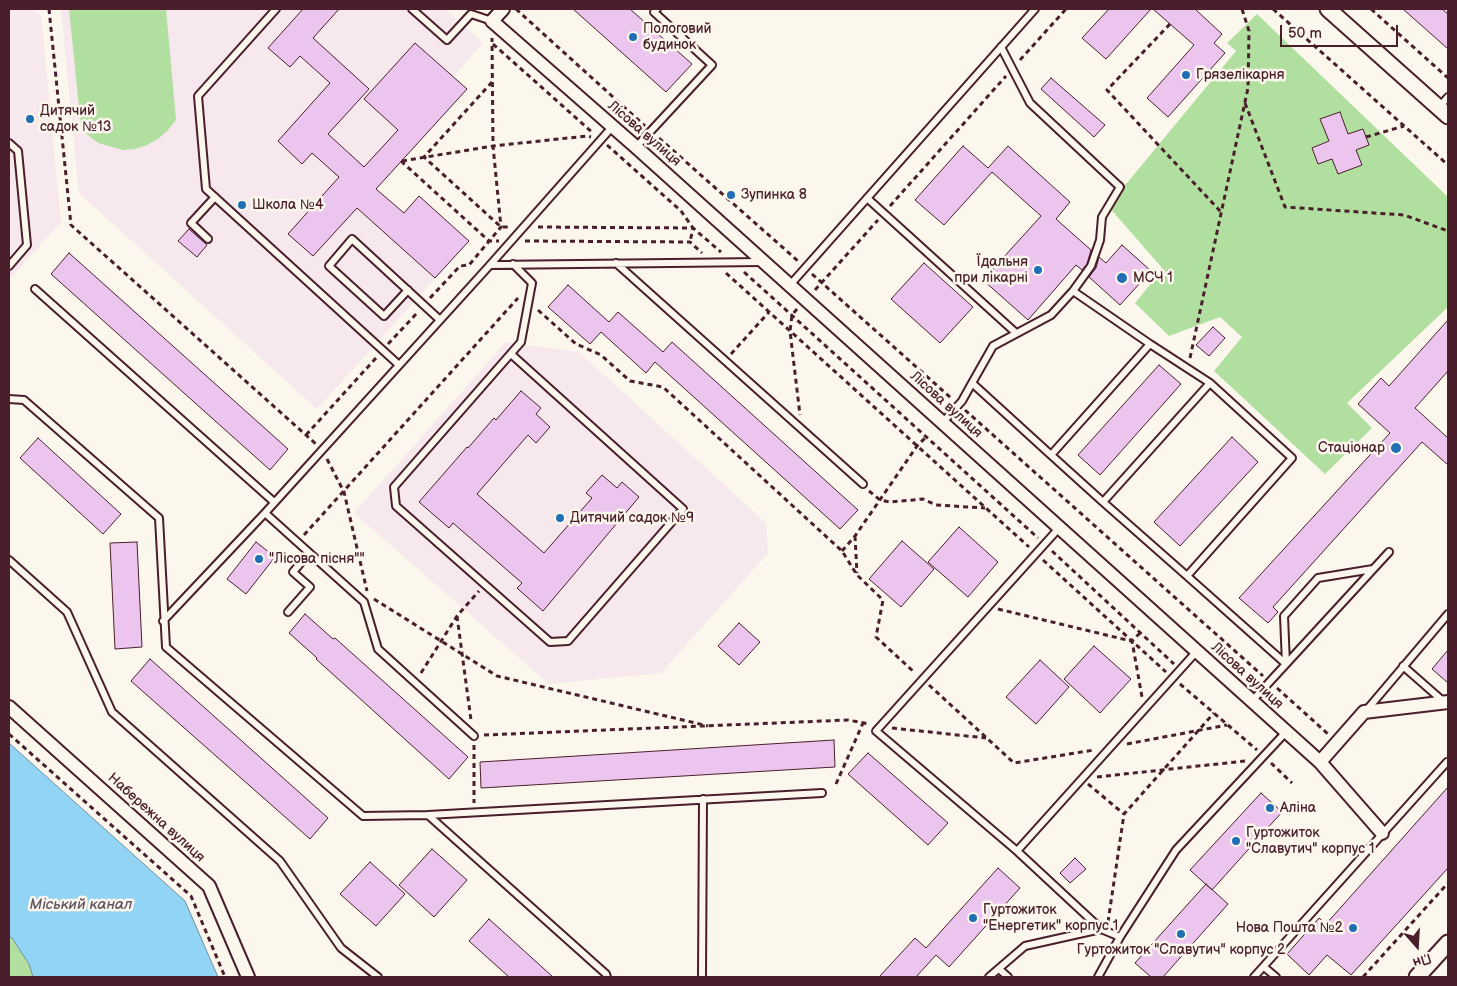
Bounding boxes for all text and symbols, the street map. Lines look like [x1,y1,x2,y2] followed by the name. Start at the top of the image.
[1282,15,1400,47] scale bar
[643,21,711,54] place label: Пологовий будинок
[1288,24,1322,43] text: 50 m
[627,31,639,43] marker: Пологовий будинок
[1196,67,1284,83] place label: Грязелікарня
[1180,69,1192,81] marker: Грязелікарня
[604,98,684,170] street label: Лісова вулиця
[40,103,111,136] place label: Дитячий садок №13
[24,113,36,125] marker: Дитячий садок №13
[741,187,807,203] place label: Зупинка 8
[725,189,737,201] marker: Зупинка 8
[252,197,323,213] place label: Школа №4
[236,199,248,211] marker: Школа №4
[954,254,1028,286] place label: Їдальня при лікарні
[1032,264,1044,276] marker: Їдальня при лікарні
[1133,270,1173,286] place label: МСЧ 1
[1115,271,1129,285] marker: МСЧ 1
[906,368,986,442] street label: Лісова вулиця
[1318,440,1385,456] place label: Стаціонар
[1389,441,1403,455] marker: Стаціонар
[570,510,694,526] place label: Дитячий садок №9
[554,512,566,524] marker: Дитячий садок №9
[269,551,365,567] place label: "Лісова пісня""
[253,553,265,565] marker: "Лісова пісня""
[1207,639,1287,713] street label: Лісова вулиця
[104,770,208,866] street label: Набережна вулиця
[1280,800,1316,816] place label: Аліна
[1264,802,1276,814] marker: Аліна
[1246,825,1374,858] place label: Гуртожиток "Славутич" корпус 1
[1230,835,1242,847] marker: Гуртожиток "Славутич" корпус 1
[30,896,132,914] water label: Міський канал
[983,902,1118,934] place label: Гуртожиток "Енергетик" корпус 1
[967,912,979,924] marker: Гуртожиток "Енергетик" корпус 1
[1236,920,1343,936] place label: Нова Пошта №2
[1392,921,1442,971] north arrow
[1347,922,1359,934] marker: Нова Пошта №2
[1175,928,1187,940] marker: Гуртожиток "Славутич" корпус 2
[1077,942,1285,958] place label: Гуртожиток "Славутич" корпус 2
[1410,950,1434,972] text: Пн

